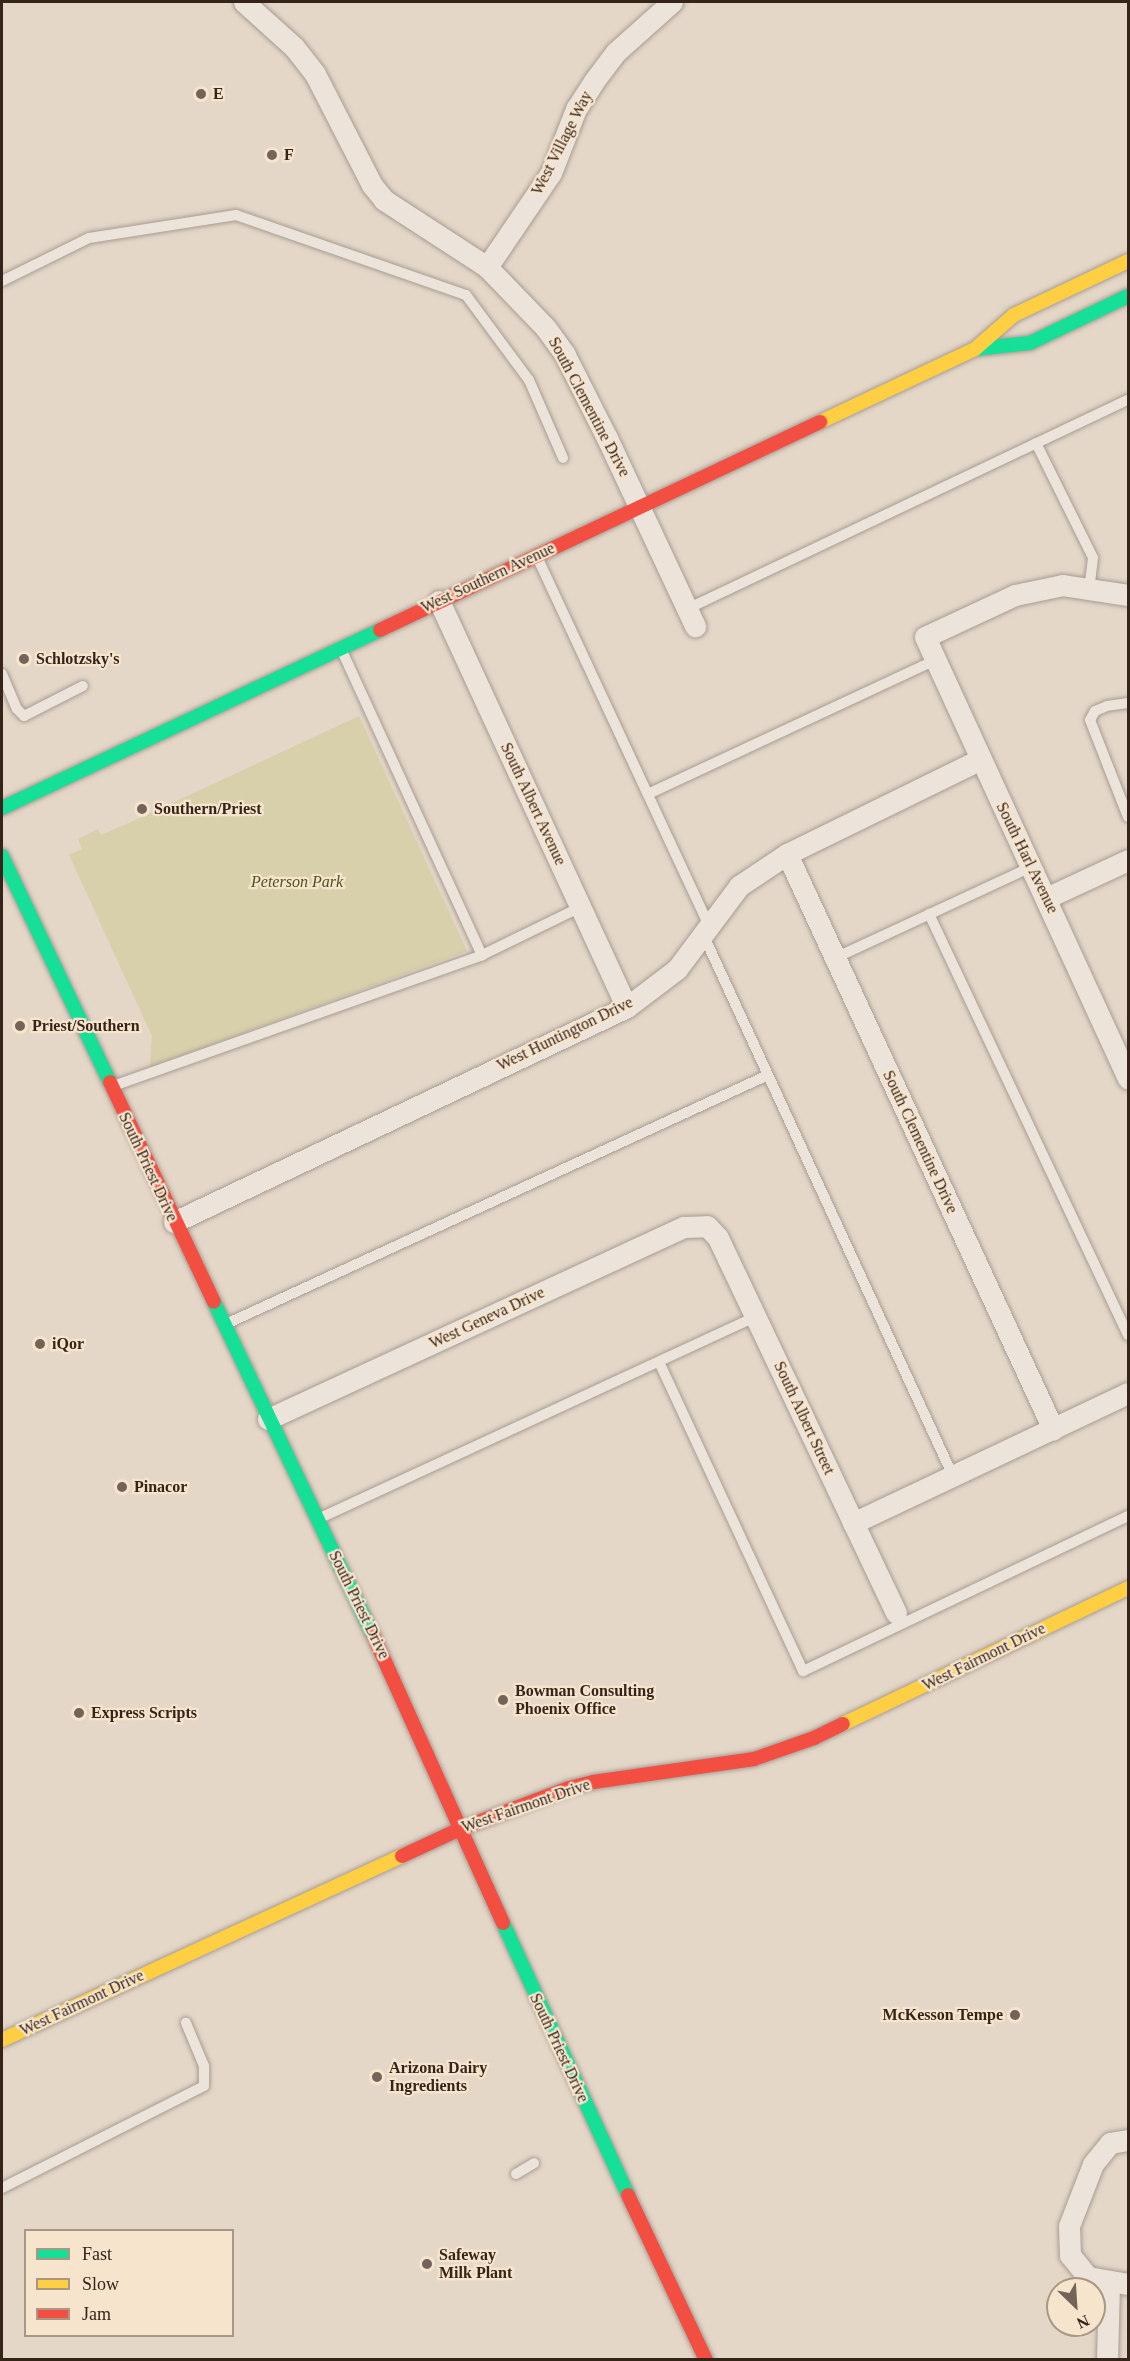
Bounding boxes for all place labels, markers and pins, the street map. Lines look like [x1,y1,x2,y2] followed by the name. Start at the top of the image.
[213,84,224,104] place label: E
[194,87,208,101] marker: E
[284,145,294,165] place label: F
[265,148,279,162] marker: F
[36,649,120,669] place label: Schlotzsky's
[17,652,31,666] marker: Schlotzsky's
[154,799,262,819] place label: Southern/Priest
[135,802,149,816] marker: Southern/Priest
[32,1016,140,1036] place label: Priest/Southern
[13,1019,27,1033] marker: Priest/Southern
[52,1334,84,1354] place label: iQor
[33,1337,47,1351] marker: iQor
[134,1477,187,1497] place label: Pinacor
[115,1480,129,1494] marker: Pinacor
[515,1681,654,1719] place label: Bowman Consulting Phoenix Office
[496,1693,510,1707] marker: Bowman Consulting Phoenix Office
[91,1703,197,1723] place label: Express Scripts
[72,1706,86,1720] marker: Express Scripts
[882,2005,1003,2025] place label: McKesson Tempe
[1008,2008,1022,2022] marker: McKesson Tempe
[389,2058,487,2096] place label: Arizona Dairy Ingredients
[370,2070,384,2084] marker: Arizona Dairy Ingredients
[439,2245,512,2283] place label: Safeway Milk Plant
[420,2257,434,2271] marker: Safeway Milk Plant

